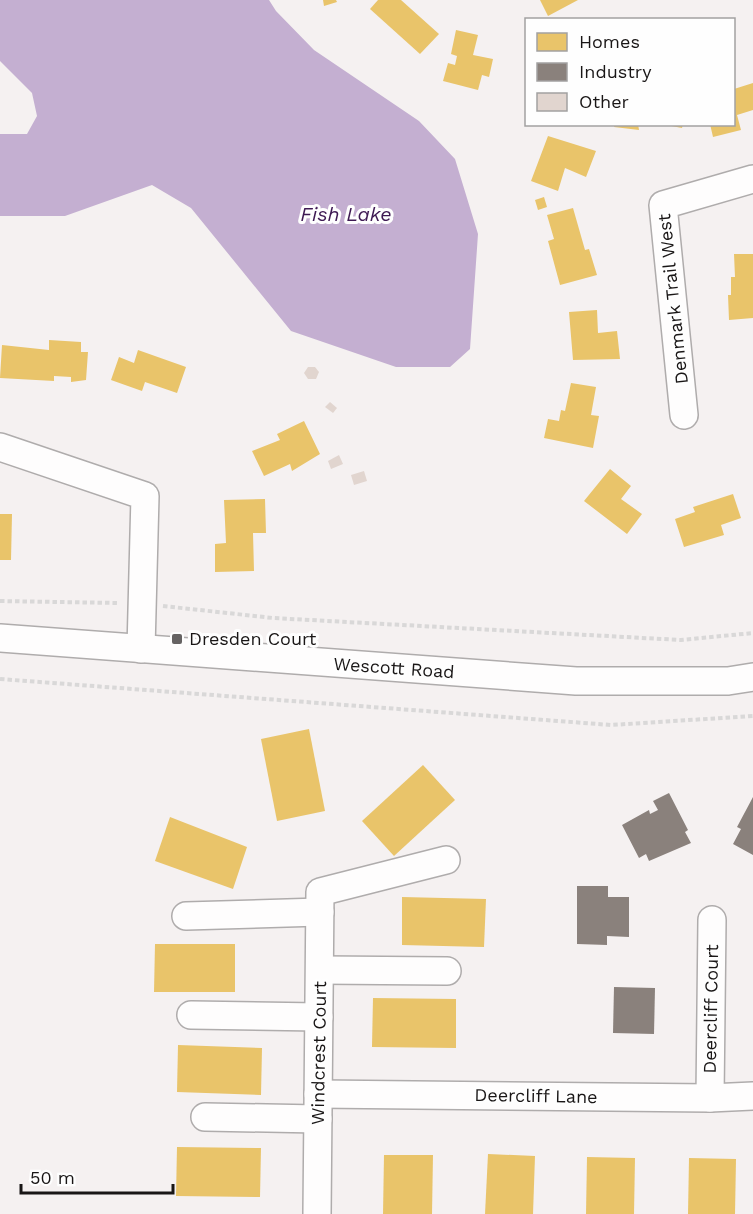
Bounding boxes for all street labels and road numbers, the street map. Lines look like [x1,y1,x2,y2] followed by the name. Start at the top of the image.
[653,212,692,385] street label: Denmark Trail West
[333,653,455,682] street label: Wescott Road
[699,944,722,1074] street label: Deercliff Court
[307,980,330,1125] street label: Windcrest Court
[474,1084,598,1107] street label: Deercliff Lane

